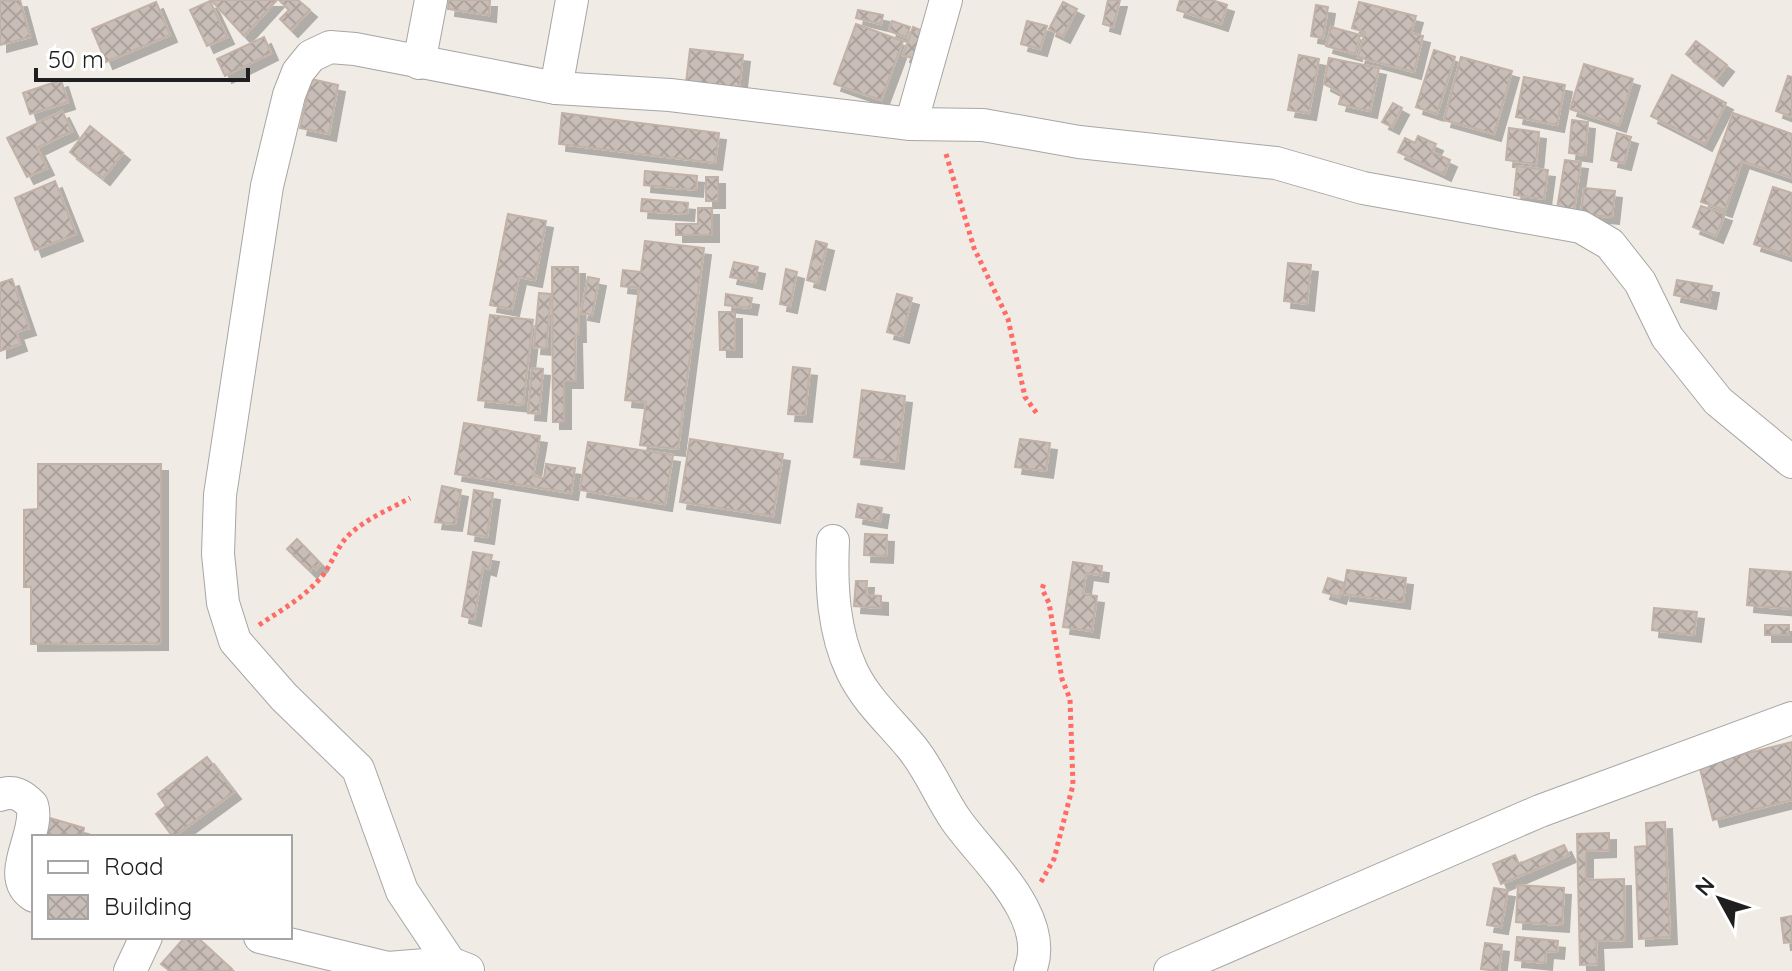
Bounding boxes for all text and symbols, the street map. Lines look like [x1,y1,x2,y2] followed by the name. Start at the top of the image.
[36,32,248,82] scale bar
[48,44,104,74] text: 50 m
[32,835,292,939] legend
[104,851,164,881] text: Road
[1680,859,1760,939] north arrow
[1689,871,1721,901] text: N
[104,891,192,921] text: Building

